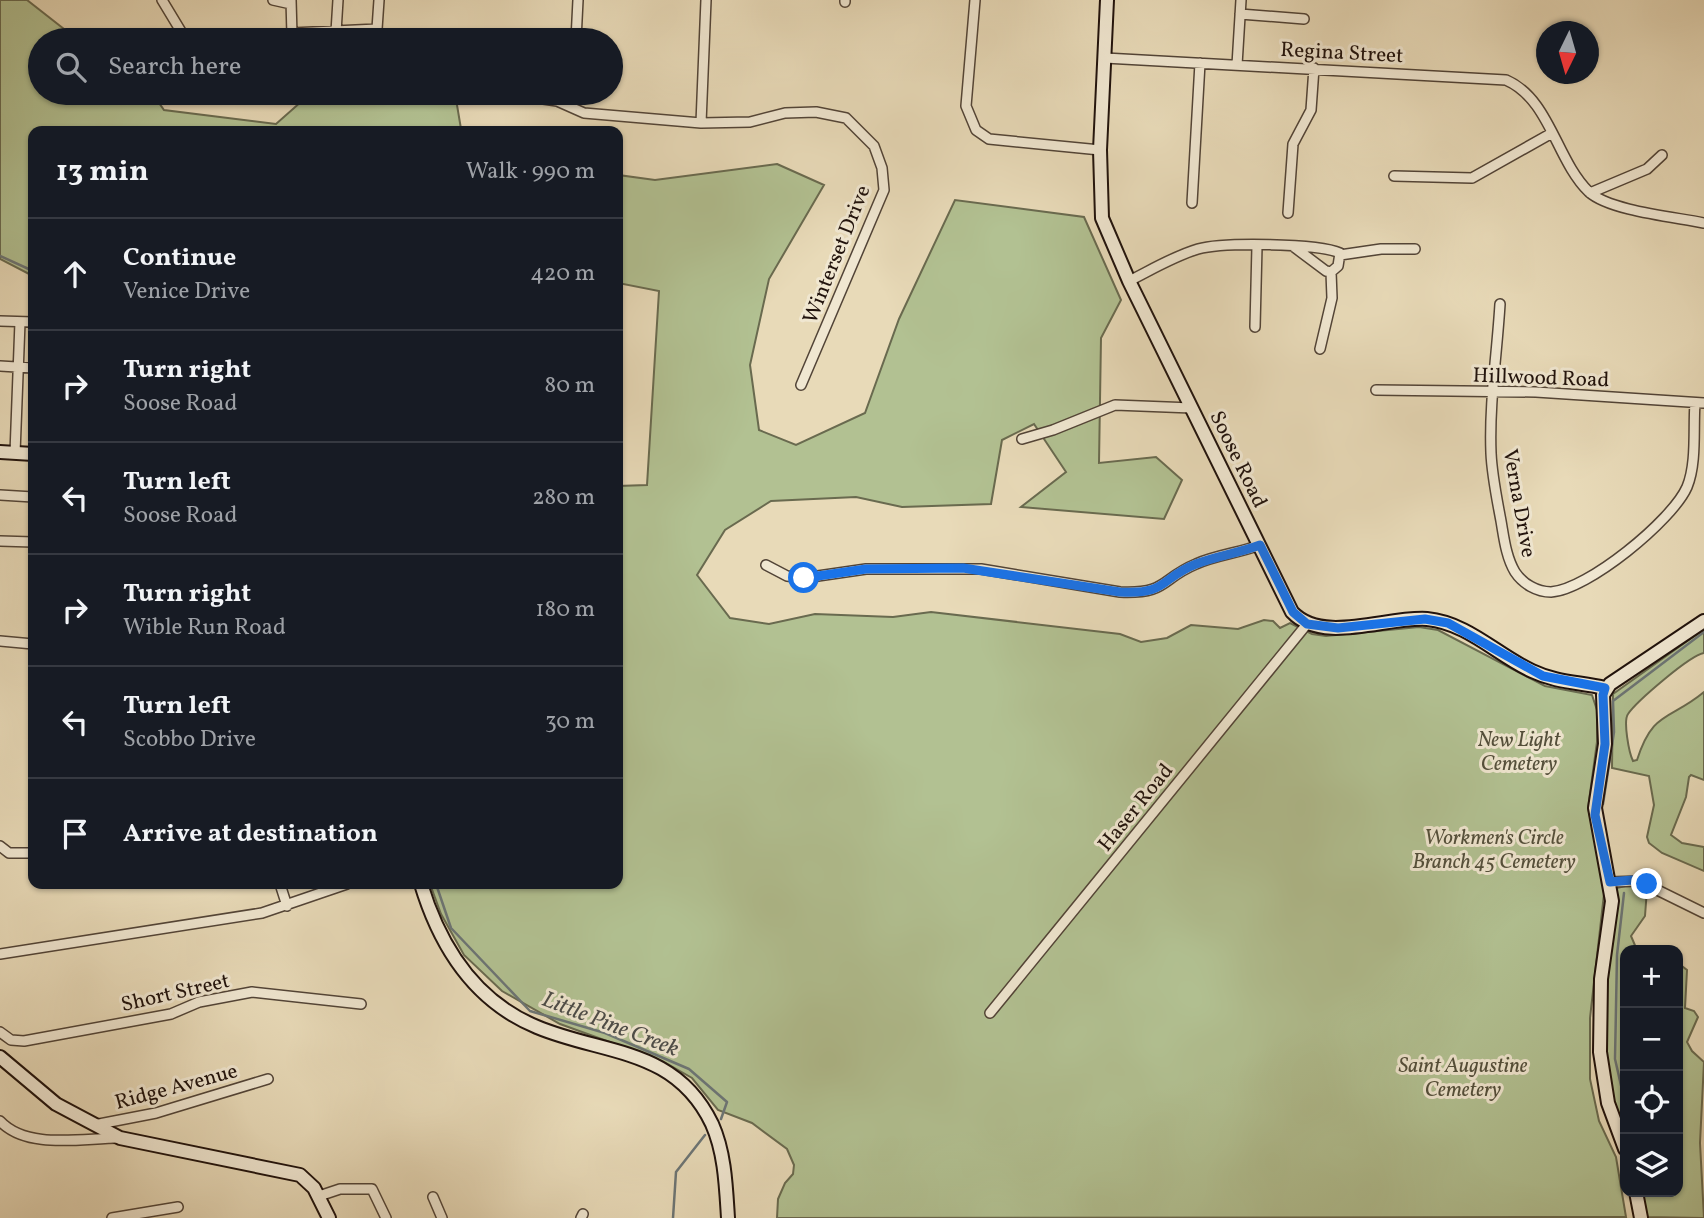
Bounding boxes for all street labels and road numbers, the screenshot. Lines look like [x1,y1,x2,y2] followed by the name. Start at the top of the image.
[1280,36,1404,71] street label: Regina Street
[796,181,878,328] street label: Winterset Drive
[1472,362,1610,395] street label: Hillwood Road
[1202,406,1274,513] street label: Soose Road
[1495,447,1542,560] street label: Verna Drive
[1092,758,1181,858] street label: Haser Road
[118,967,233,1020] street label: Short Street
[112,1057,241,1118] street label: Ridge Avenue

